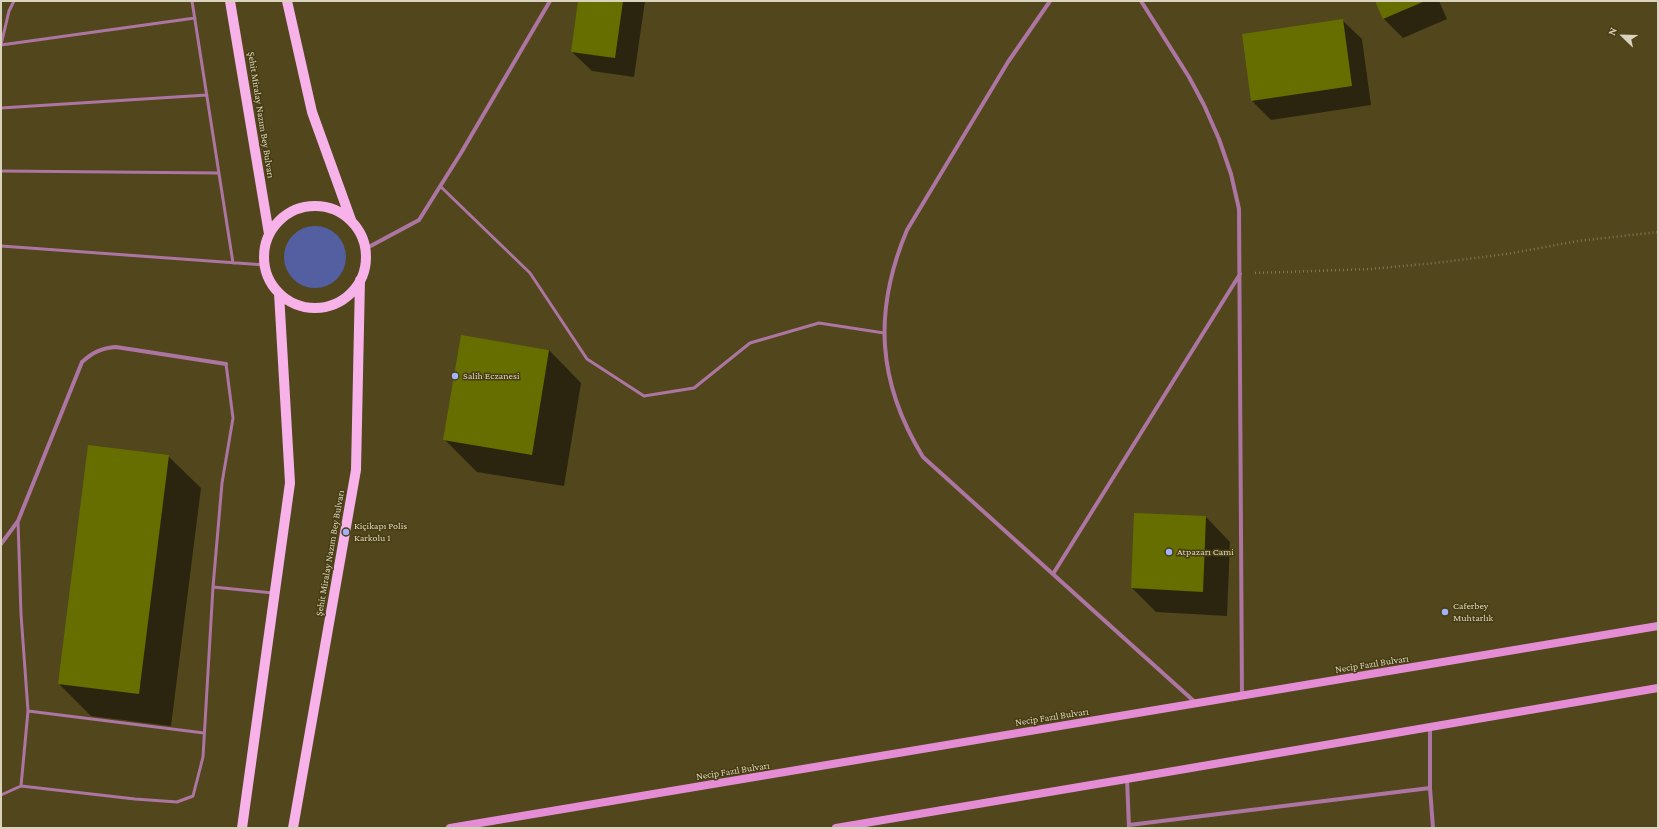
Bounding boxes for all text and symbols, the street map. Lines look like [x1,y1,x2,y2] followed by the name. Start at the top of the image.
[1603,16,1643,56] north arrow
[1605,26,1619,37] text: N
[245,51,277,179] street label: Şehit Miralay Nazım Bey Bulvarı
[463,370,520,382] place label: Salih Eczanesi
[450,371,460,381] marker: Salih Eczanesi
[313,489,347,617] street label: Şehit Miralay Nazım Bey Bulvarı
[354,520,407,544] place label: Kiçikapı Polis Karkolu 1
[341,527,351,537] marker: Kiçikapı Polis Karkolu 1
[1177,546,1234,558] place label: Atpazarı Cami
[1164,547,1174,557] marker: Atpazarı Cami
[1453,600,1493,624] place label: Caferbey Muhtarlık
[1440,607,1450,617] marker: Caferbey Muhtarlık
[1334,652,1410,676] street label: Necip Fazıl Bulvarı
[1014,705,1090,729] street label: Necip Fazıl Bulvarı
[695,759,771,783] street label: Necip Fazıl Bulvarı

